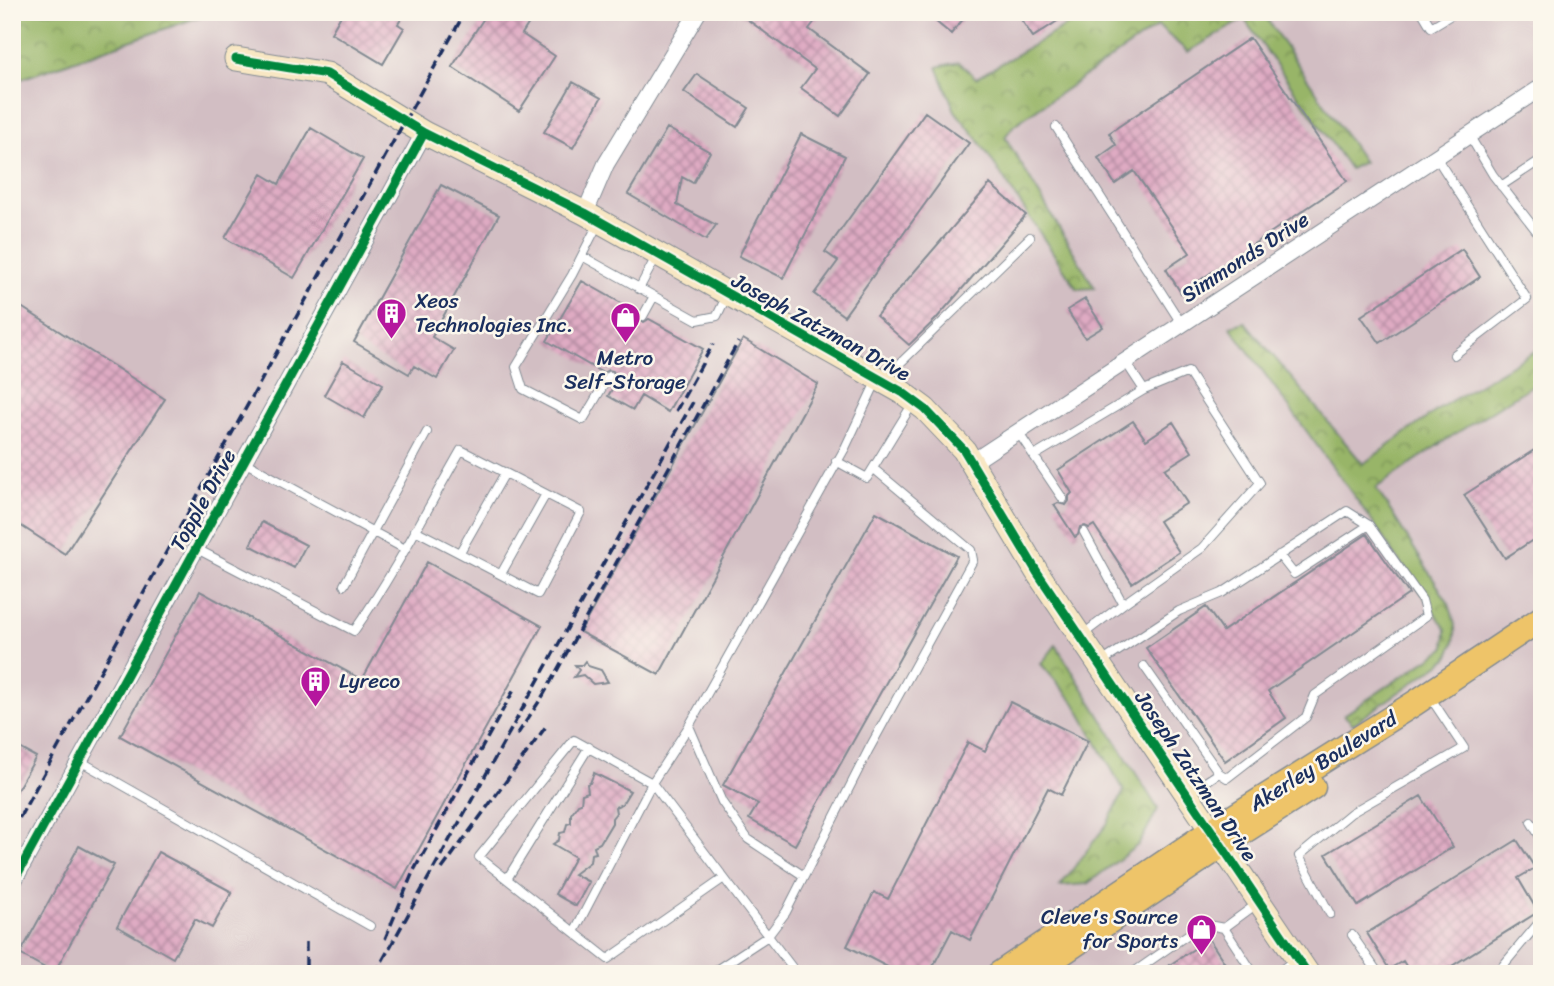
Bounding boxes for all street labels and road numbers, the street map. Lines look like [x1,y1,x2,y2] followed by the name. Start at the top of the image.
[1173,201,1317,313] street label: Simmonds Drive
[723,261,918,392] street label: Joseph Zatzman Drive
[159,441,247,558] street label: Topple Drive
[1124,682,1268,870] street label: Joseph Zatzman Drive
[1240,699,1406,822] street label: Akerley Boulevard

